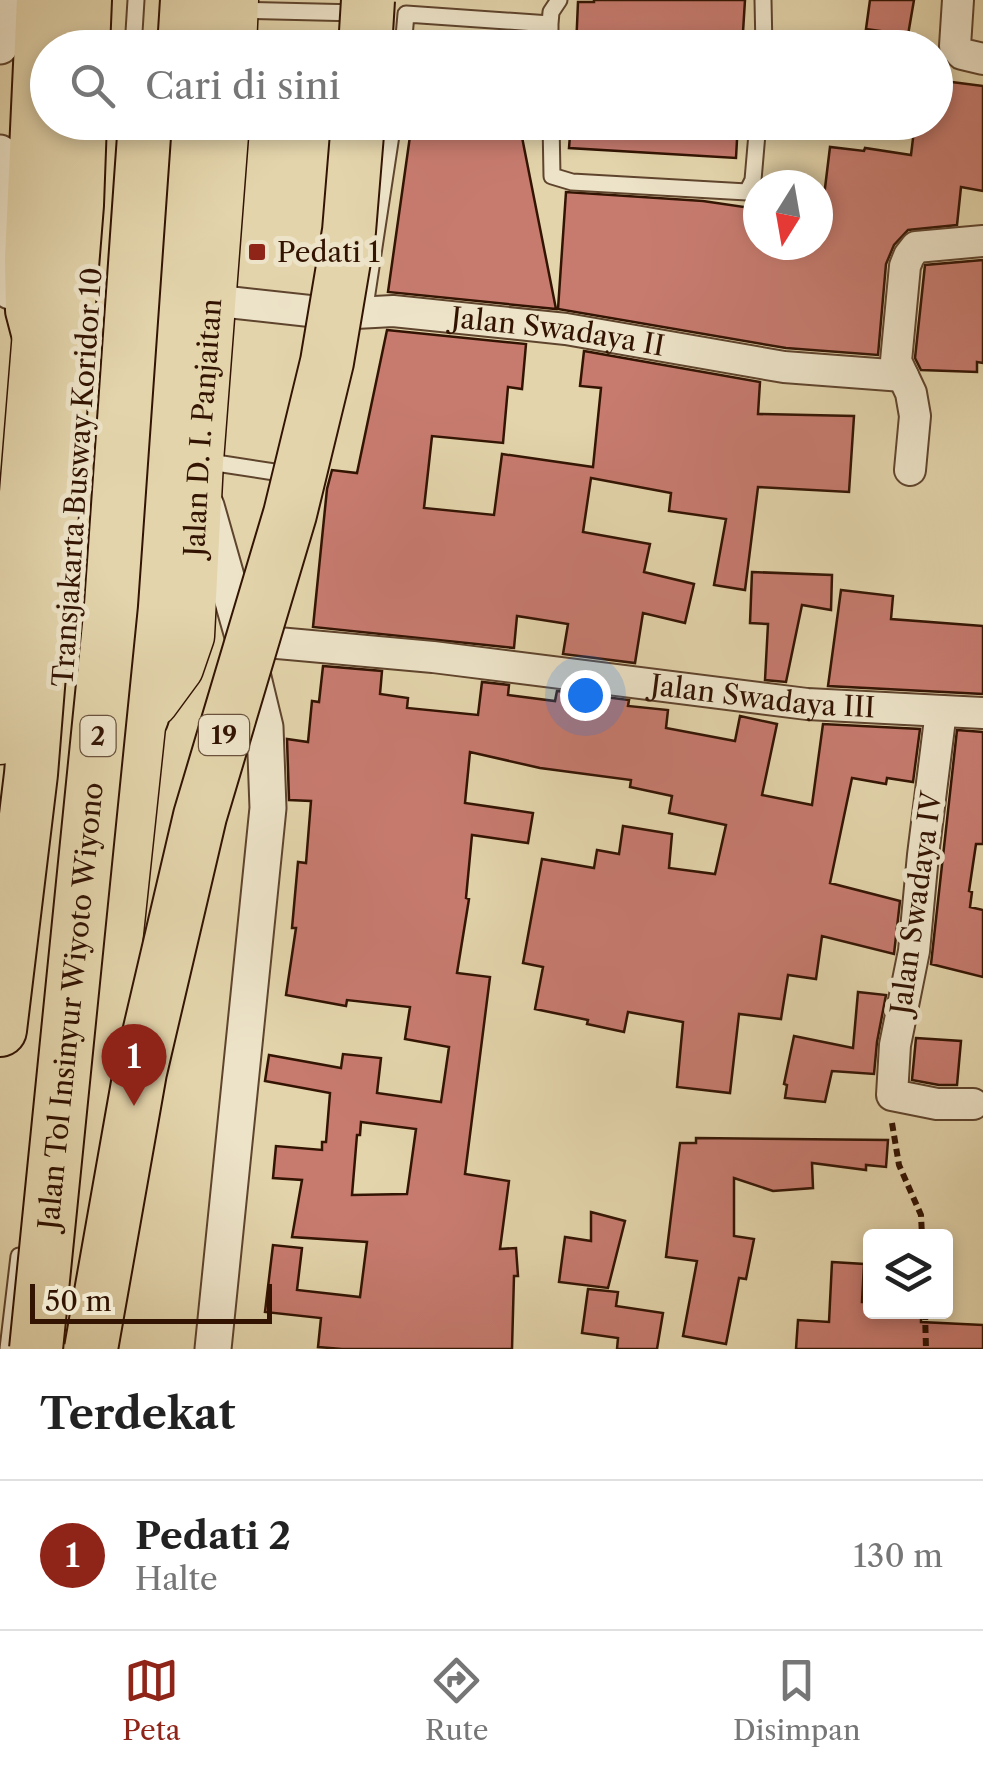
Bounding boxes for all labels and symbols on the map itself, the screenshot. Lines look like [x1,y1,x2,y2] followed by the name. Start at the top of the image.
[743,170,833,260] north arrow
[277,235,380,269] place label: Pedati 1
[246,241,268,263] marker: Pedati 1
[45,266,109,688] street label: Transjakarta Busway Koridor 10
[177,297,228,561] street label: Jalan D. I. Panjaitan
[446,300,667,363] street label: Jalan Swadaya II
[645,667,876,724] street label: Jalan Swadaya III
[560,670,611,721] your location
[199,715,249,755] road number: 19
[80,716,116,756] road number: 2
[31,781,110,1235] street label: Jalan Tol Insinyur Wiyoto Wiyono
[883,789,949,1021] street label: Jalan Swadaya IV
[102,1024,166,1106] pin: 1
[30,1279,272,1324] scale bar

